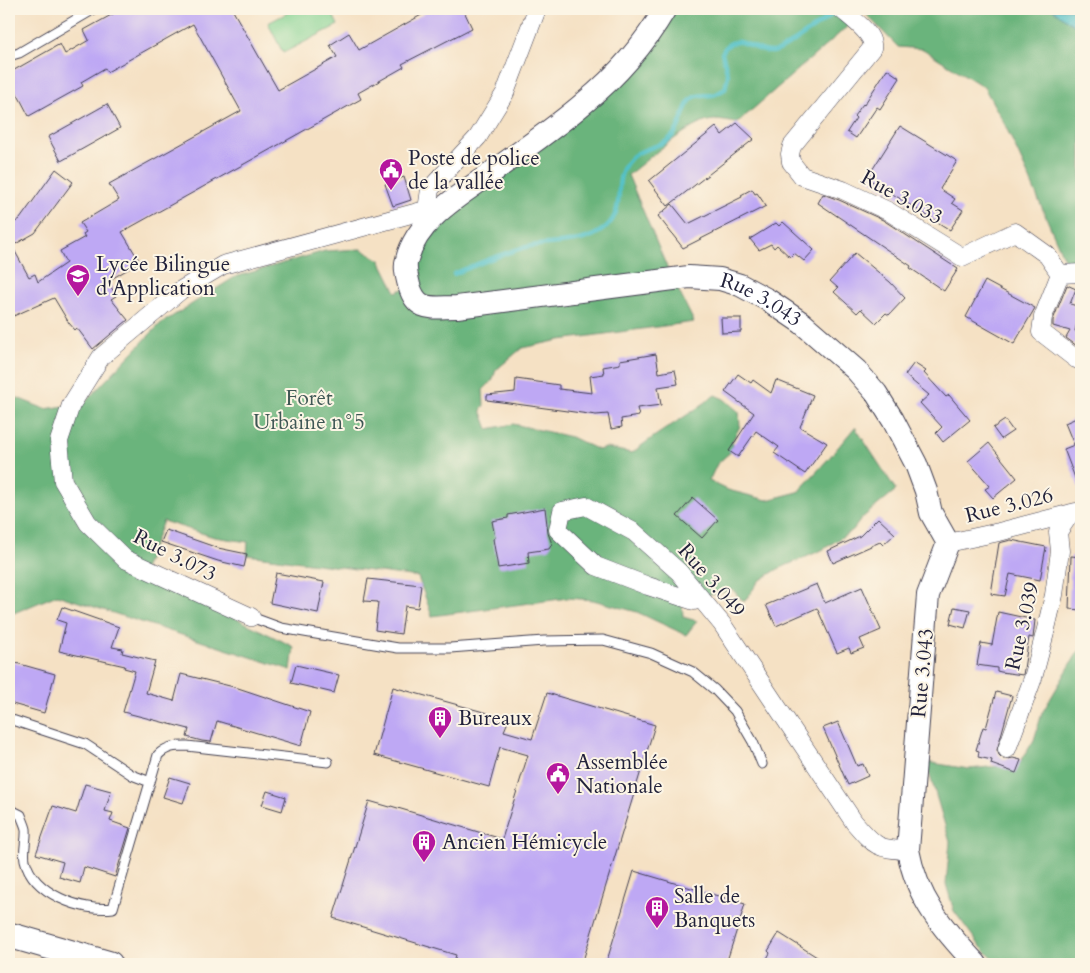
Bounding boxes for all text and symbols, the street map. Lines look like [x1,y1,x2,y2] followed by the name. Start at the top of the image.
[408,144,540,197] place label: Poste de police de la vallée
[378,157,404,191] public building icon: Poste de police de la vallée
[856,163,948,232] street label: Rue 3.033
[96,250,230,303] place label: Lycée Bilingue d'Application
[65,263,91,297] school or university icon: Lycée Bilingue d'Application
[717,266,807,334] street label: Rue 3.043
[253,384,365,437] park label: Forêt Urbaine n°5
[962,481,1056,530] street label: Rue 3.026
[128,522,221,589] street label: Rue 3.073
[671,537,752,624] street label: Rue 3.049
[998,579,1047,673] street label: Rue 3.039
[904,627,941,719] street label: Rue 3.043
[458,704,533,733] place label: Bureaux
[427,705,453,739] building icon: Bureaux
[576,748,668,801] place label: Assemblée Nationale
[545,761,571,795] public building icon: Assemblée Nationale
[442,828,607,857] place label: Ancien Hémicycle
[411,829,437,863] building icon: Ancien Hémicycle
[674,882,755,935] place label: Salle de Banquets
[644,895,670,929] building icon: Salle de Banquets

